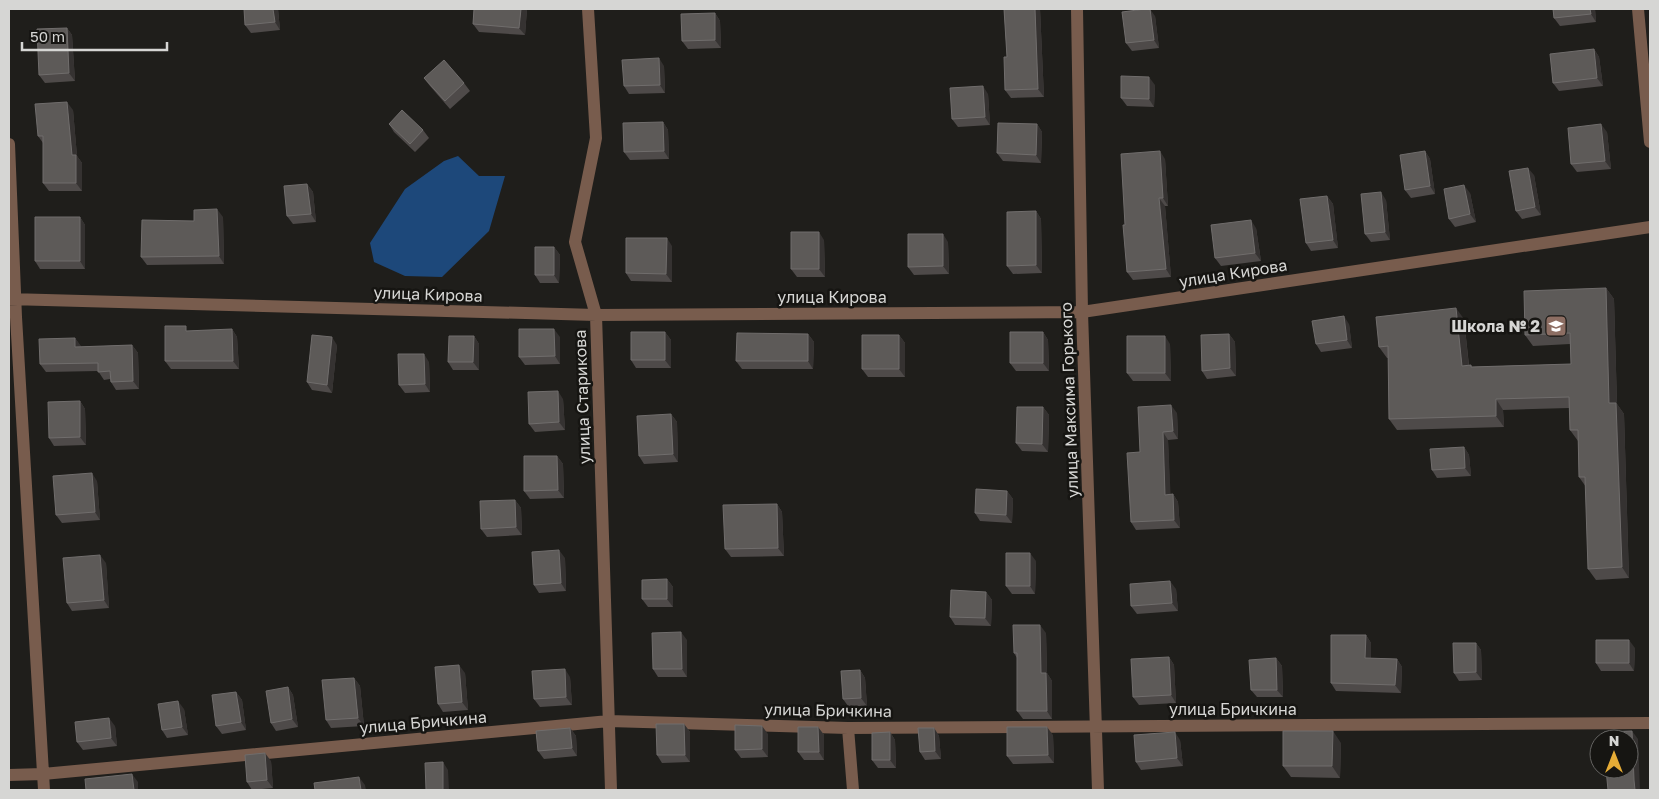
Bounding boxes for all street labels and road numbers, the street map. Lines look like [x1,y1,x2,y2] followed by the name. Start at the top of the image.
[1177,255,1289,291] street label: улица Кирова
[373,282,483,306] street label: улица Кирова
[777,287,887,307] street label: улица Кирова
[1056,302,1082,498] street label: улица Максима Горького
[570,329,594,465] street label: улица Старикова
[764,699,892,721] street label: улица Бричкина
[1169,699,1297,719] street label: улица Бричкина
[358,706,488,738] street label: улица Бричкина

